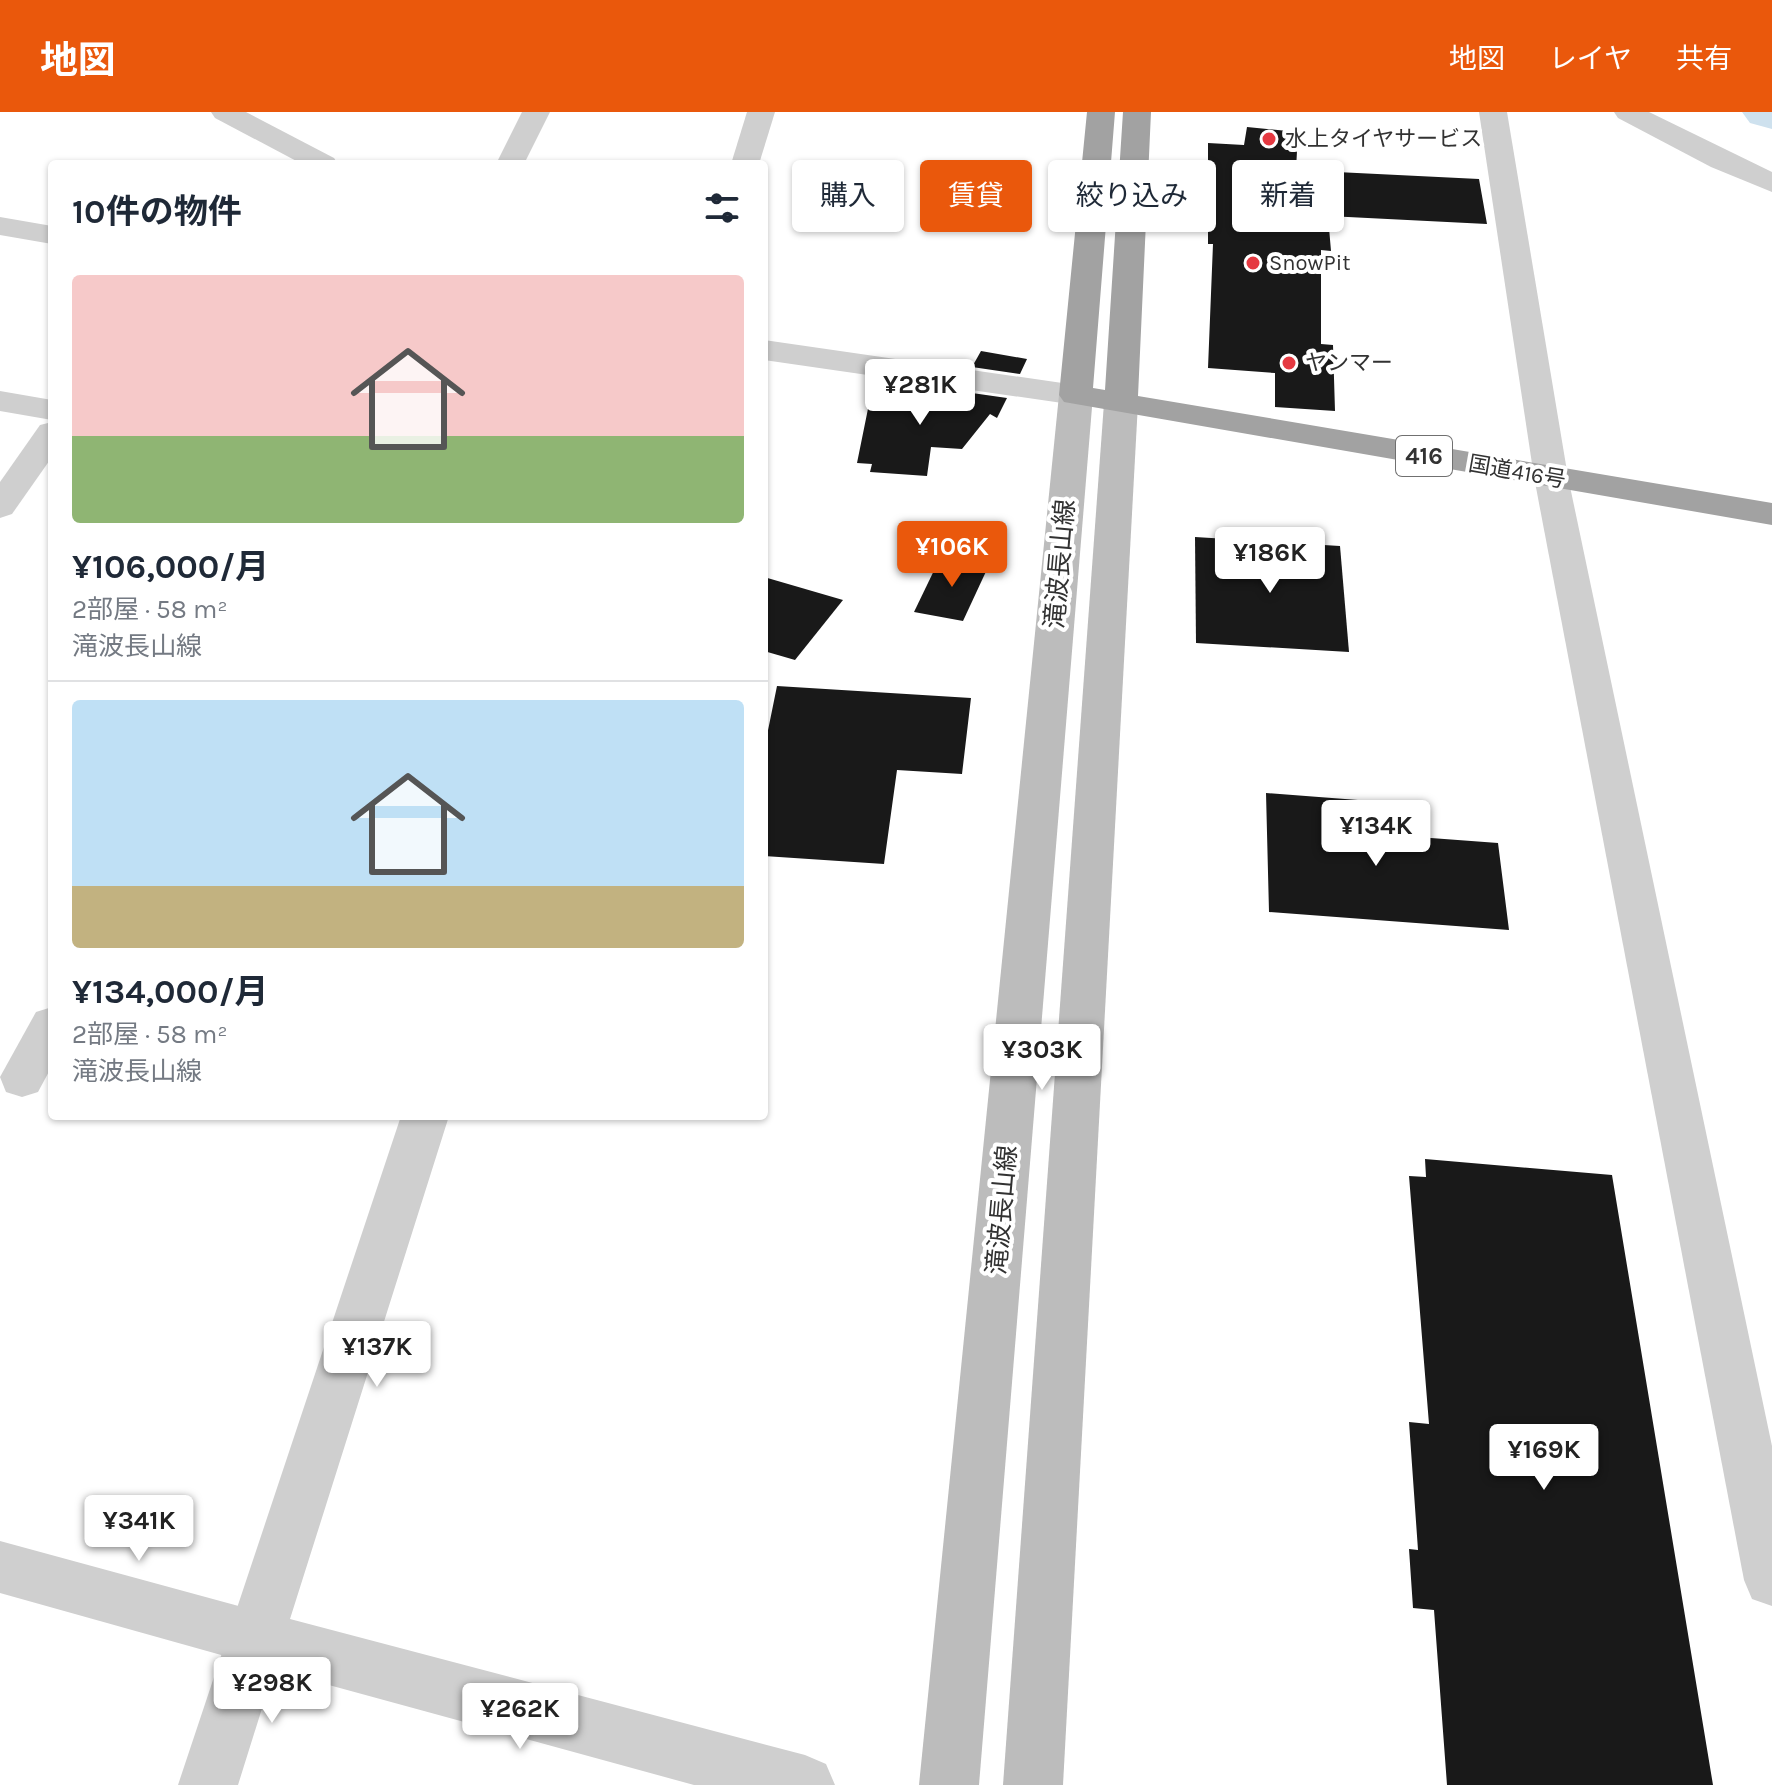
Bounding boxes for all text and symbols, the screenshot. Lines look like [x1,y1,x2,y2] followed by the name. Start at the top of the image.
[40,38,116,83] text: 地図
[1449,42,1505,75] text: 地図
[1549,42,1632,75] text: レイヤ
[1676,42,1732,75] text: 共有
[1285,126,1482,152] place label: 水上タイヤサービス
[1260,130,1278,148] marker: 水上タイヤサービス
[792,160,904,232] chip: 購入
[920,160,1032,232] chip: 賃貸
[1048,160,1216,232] chip: 絞り込み
[1232,160,1344,232] chip: 新着
[700,186,744,230] icon: filters
[72,192,242,232] text: 10件の物件
[1269,250,1351,276] place label: SnowPit
[1244,254,1262,272] marker: SnowPit
[336,327,480,471] icon: home
[1305,350,1393,376] place label: ヤンマー
[1280,354,1298,372] marker: ヤンマー
[864,359,976,427] pin: ¥281K
[883,369,957,400] text: ¥281K
[1396,436,1452,476] road number: 416
[1466,451,1568,493] street label: 国道416号
[1039,498,1081,630] street label: 滝波長山線
[896,521,1008,589] pin: ¥106K
[1214,527,1326,595] pin: ¥186K
[915,531,989,562] text: ¥106K
[1233,537,1307,568] text: ¥186K
[72,547,269,587] text: ¥106,000/月
[72,594,228,625] text: 2部屋 · 58 m²
[72,631,202,662] text: 滝波長山線
[336,752,480,896] icon: home
[1320,800,1432,868] pin: ¥134K
[1339,810,1413,841] text: ¥134K
[72,972,269,1012] text: ¥134,000/月
[72,1019,228,1050] text: 2部屋 · 58 m²
[986,1024,1098,1092] pin: ¥303K
[1001,1034,1083,1065] text: ¥303K
[72,1056,202,1087] text: 滝波長山線
[981,1144,1023,1276] street label: 滝波長山線
[321,1321,433,1389] pin: ¥137K
[342,1331,412,1362] text: ¥137K
[1488,1424,1600,1492] pin: ¥169K
[1507,1434,1581,1465] text: ¥169K
[83,1495,195,1563] pin: ¥341K
[102,1505,176,1536] text: ¥341K
[216,1657,328,1725] pin: ¥298K
[232,1667,312,1698] text: ¥298K
[464,1683,576,1751] pin: ¥262K
[480,1693,560,1724] text: ¥262K

